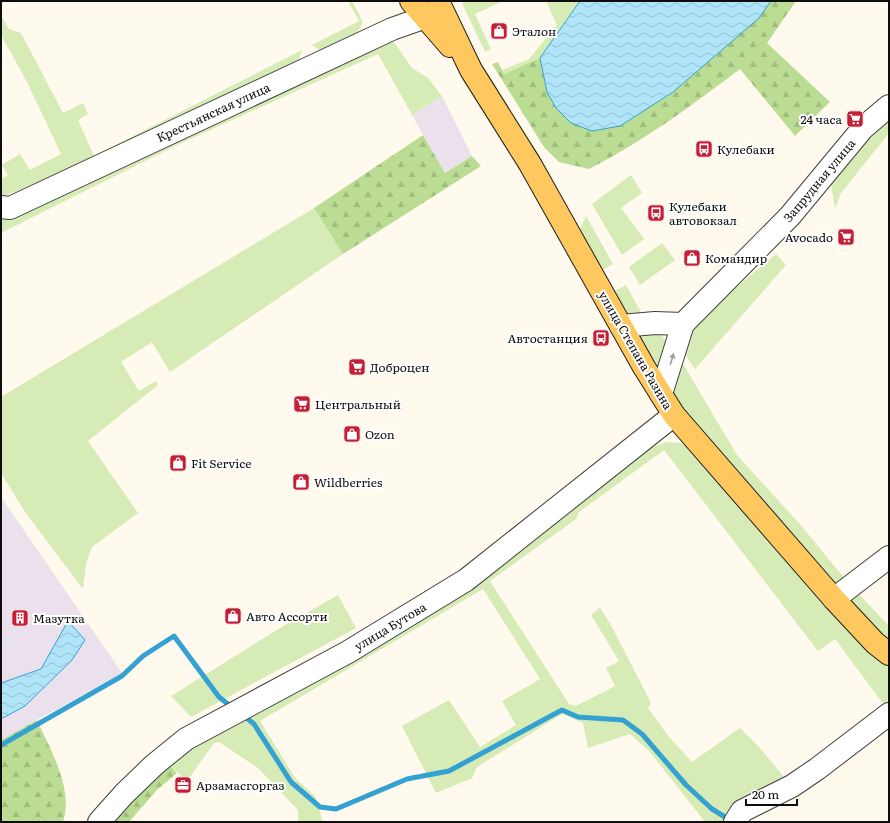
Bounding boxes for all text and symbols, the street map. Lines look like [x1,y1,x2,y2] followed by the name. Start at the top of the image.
[489,21,509,41] shop icon: Эталон
[512,22,556,40] place label: Эталон
[153,78,273,146] street label: Крестьянская улица
[845,109,865,129] supermarket icon: 24 часа
[800,110,843,128] place label: 24 часа
[779,134,860,225] street label: Запрудная улица
[694,139,714,159] bus stop icon: Кулебаки
[717,140,775,158] place label: Кулебаки
[669,197,737,229] place label: Кулебаки автовокзал
[646,203,666,223] bus stop icon: Кулебаки автовокзал
[836,227,856,247] supermarket icon: Avocado
[785,228,833,246] place label: Avocado
[682,248,702,268] shop icon: Командир
[705,249,767,267] place label: Командир
[595,287,678,413] street label: улица Степана Разина
[591,328,611,348] bus stop icon: Автостанция
[508,329,588,347] place label: Автостанция
[669,353,675,365] one-way arrow
[347,357,367,377] supermarket icon: Доброцен
[370,358,429,376] place label: Доброцен
[292,394,312,414] supermarket icon: Центральный
[315,395,401,413] place label: Центральный
[342,424,362,444] shop icon: Ozon
[365,425,395,443] place label: Ozon
[168,453,188,473] shop icon: Fit Service
[191,454,251,472] place label: Fit Service
[291,472,311,492] shop icon: Wildberries
[314,473,383,491] place label: Wildberries
[351,597,430,655] street label: улица Бутова
[223,606,243,626] shop icon: Авто Ассорти
[246,607,328,625] place label: Авто Ассорти
[10,608,30,628] building icon: Мазутка
[33,609,85,627] place label: Мазутка
[173,775,193,795] office icon: Арзамасгоргаз
[196,776,285,794] place label: Арзамасгоргаз
[746,781,797,807] scale bar
[752,785,779,803] text: 20 m

